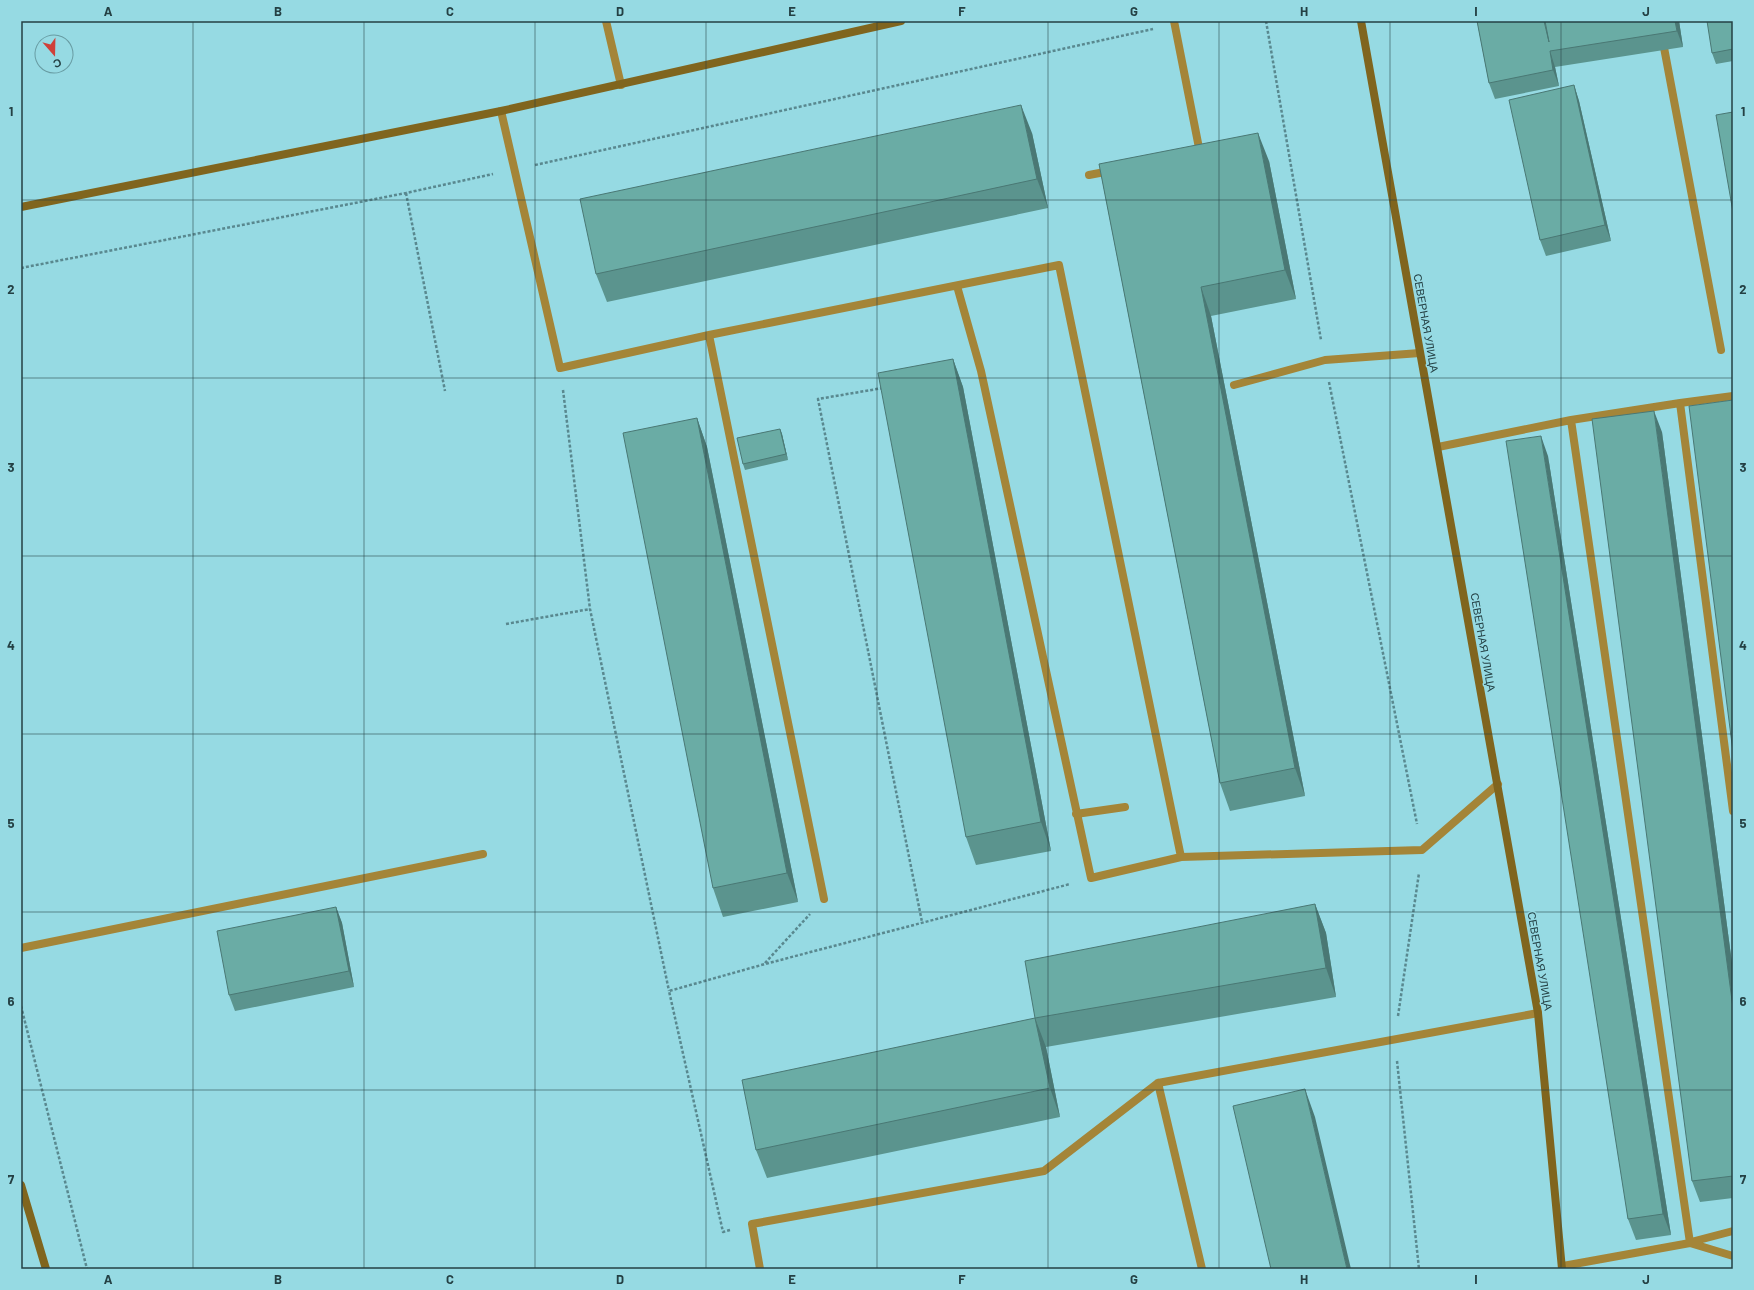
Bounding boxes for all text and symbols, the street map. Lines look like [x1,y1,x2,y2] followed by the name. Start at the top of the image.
[104,3,113,19] text: A
[274,3,282,19] text: B
[446,3,454,19] text: C
[616,3,624,19] text: D
[788,3,796,19] text: E
[958,3,966,19] text: F
[1130,3,1138,19] text: G
[1300,3,1308,19] text: H
[1474,3,1478,19] text: I
[1642,3,1650,19] text: J
[34,34,74,74] north arrow
[52,56,64,71] text: С
[9,103,13,119] text: 1
[1741,103,1745,119] text: 1
[1411,273,1442,374] street label: СЕВЕРНАЯ УЛИЦА
[7,281,15,297] text: 2
[1739,281,1747,297] text: 2
[7,459,15,475] text: 3
[1739,459,1747,475] text: 3
[1468,592,1499,693] street label: СЕВЕРНАЯ УЛИЦА
[7,637,15,653] text: 4
[1739,637,1747,653] text: 4
[7,815,15,831] text: 5
[1739,815,1747,831] text: 5
[1525,911,1556,1012] street label: СЕВЕРНАЯ УЛИЦА
[8,993,15,1009] text: 6
[1740,993,1747,1009] text: 6
[8,1171,15,1187] text: 7
[1740,1171,1747,1187] text: 7
[104,1271,113,1287] text: A
[274,1271,282,1287] text: B
[446,1271,454,1287] text: C
[616,1271,624,1287] text: D
[788,1271,796,1287] text: E
[958,1271,966,1287] text: F
[1130,1271,1138,1287] text: G
[1300,1271,1308,1287] text: H
[1474,1271,1478,1287] text: I
[1642,1271,1650,1287] text: J

